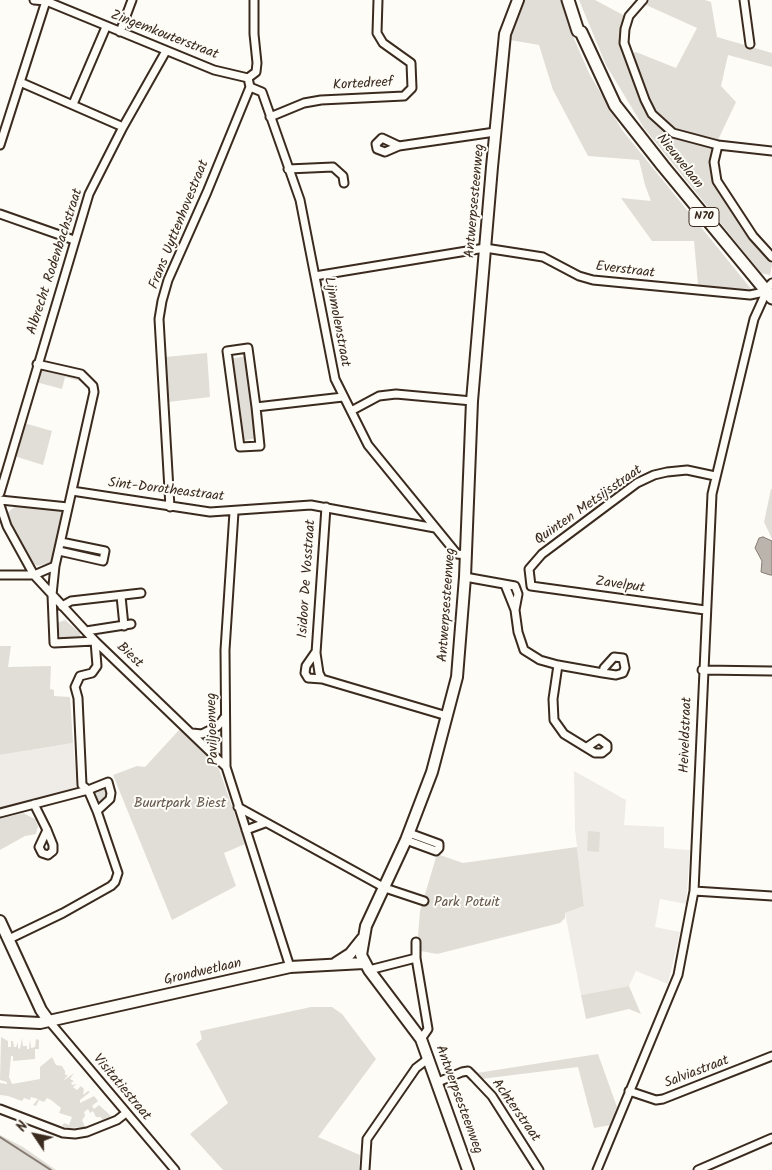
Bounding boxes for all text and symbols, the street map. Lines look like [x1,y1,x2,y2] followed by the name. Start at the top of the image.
[108,8,220,64] street label: Zingemkouterstraat
[332,75,394,95] street label: Kortedreef
[652,131,706,193] street label: Nieuwelaan
[463,143,489,259] street label: Antwerpsesteenweg
[146,158,214,292] street label: Frans Uyttenhovestraat
[24,187,88,337] street label: Albrecht Rodenbachstraat
[689,208,719,226] road number: N70
[594,259,656,283] street label: Everstraat
[319,276,353,368] street label: Lijnmolenstraat
[532,463,646,549] street label: Quinten Metsijsstraat
[107,476,225,506] street label: Sint-Dorotheastraat
[295,519,321,639] street label: Isidoor De Vosstraat
[436,547,460,663] street label: Antwerpsesteenweg
[594,574,646,598] street label: Zavelput
[112,640,146,672] street label: Biest
[204,692,224,766] street label: Paviljoenweg
[677,697,697,773] street label: Heiveldstraat
[134,797,226,813] park label: Buurtpark Biest
[434,896,500,912] park label: Park Potuit
[163,956,243,990] street label: Grondwetlaan
[431,1043,485,1157] street label: Antwerpsesteenweg
[88,1051,154,1125] street label: Visitatiestraat
[662,1053,732,1093] street label: Salviastraat
[487,1076,543,1146] street label: Achterstraat
[10,1110,60,1160] north arrow
[11,1117,34,1136] text: N

